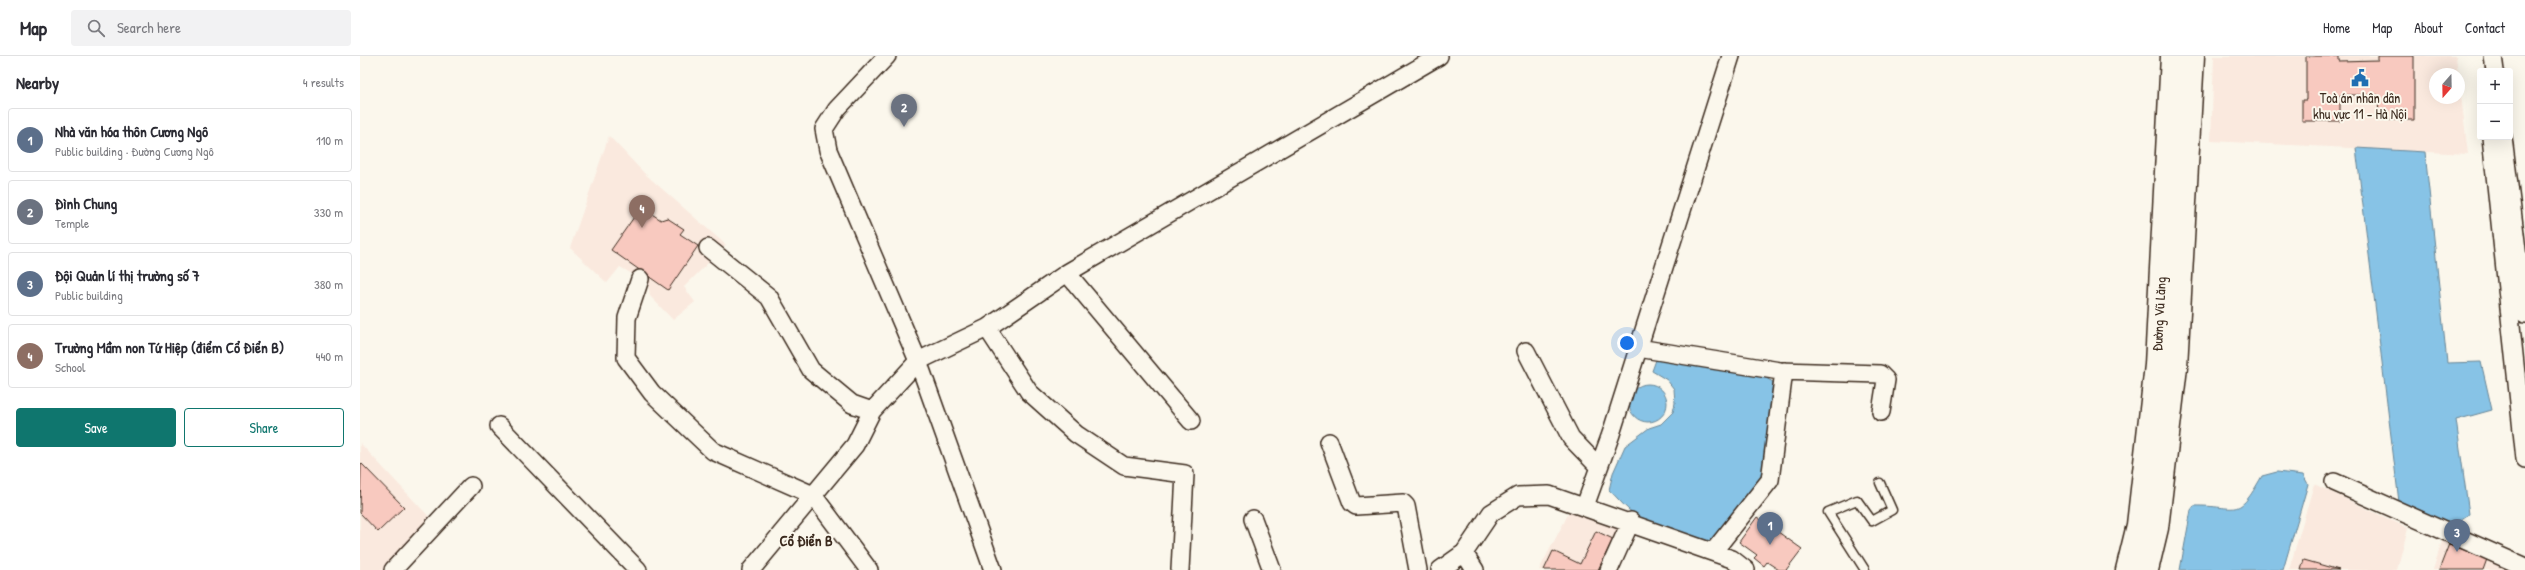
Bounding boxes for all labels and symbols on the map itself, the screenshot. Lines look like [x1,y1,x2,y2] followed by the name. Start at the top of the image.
[2350,68,2370,88] public building icon: Toà án nhân dân khu vực 11 - Hà Nội
[2429,68,2465,104] north arrow
[2313,88,2407,123] place label: Toà án nhân dân khu vực 11 - Hà Nội
[891,94,917,127] pin: 2
[629,195,655,228] pin: 4
[2147,276,2171,352] street label: Đường Vũ Lăng
[1617,333,1637,353] your location
[1757,512,1783,545] pin: 1
[2444,519,2470,552] pin: 3
[779,530,833,551] district label: Cổ Điển B

